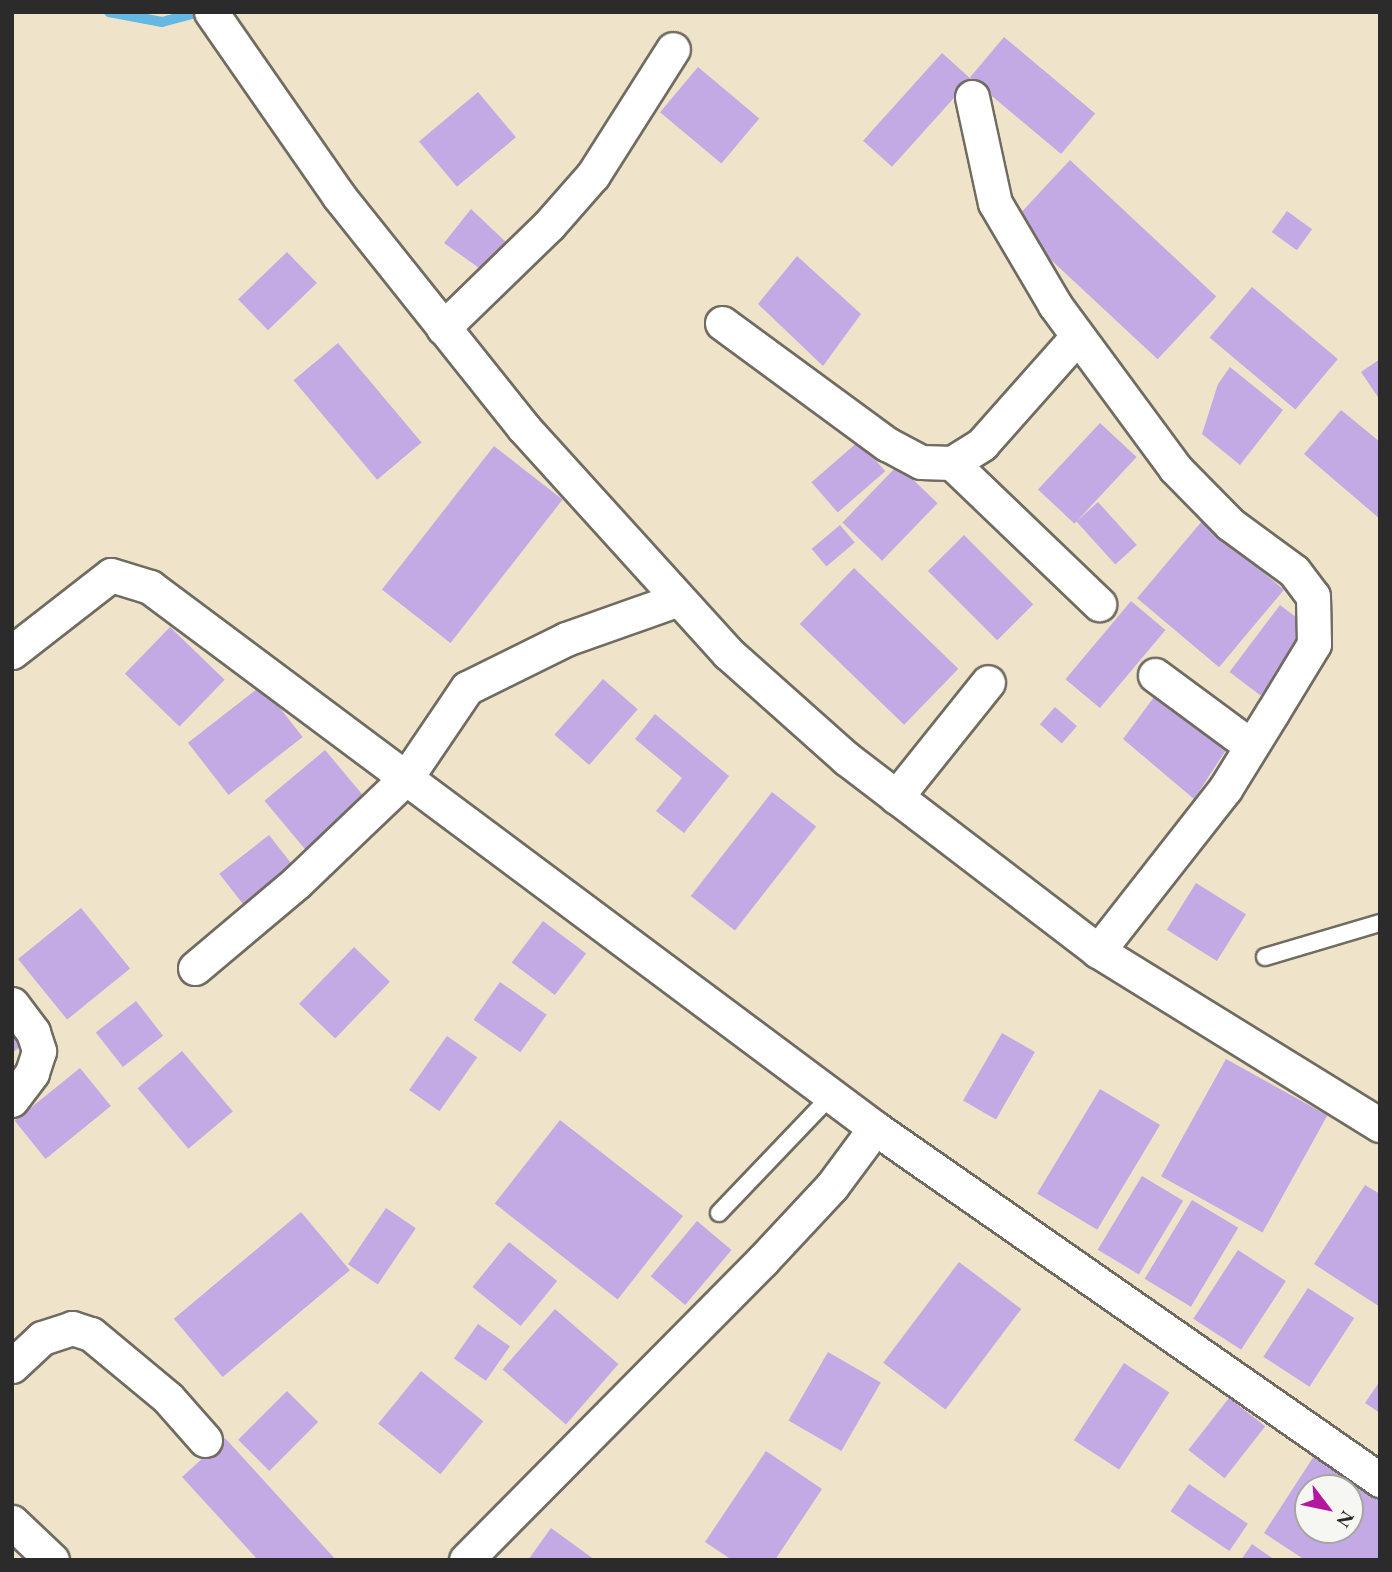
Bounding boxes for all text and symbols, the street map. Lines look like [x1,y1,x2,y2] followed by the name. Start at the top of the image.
[1294,1474,1364,1544] north arrow
[1331,1506,1360,1532] text: N

